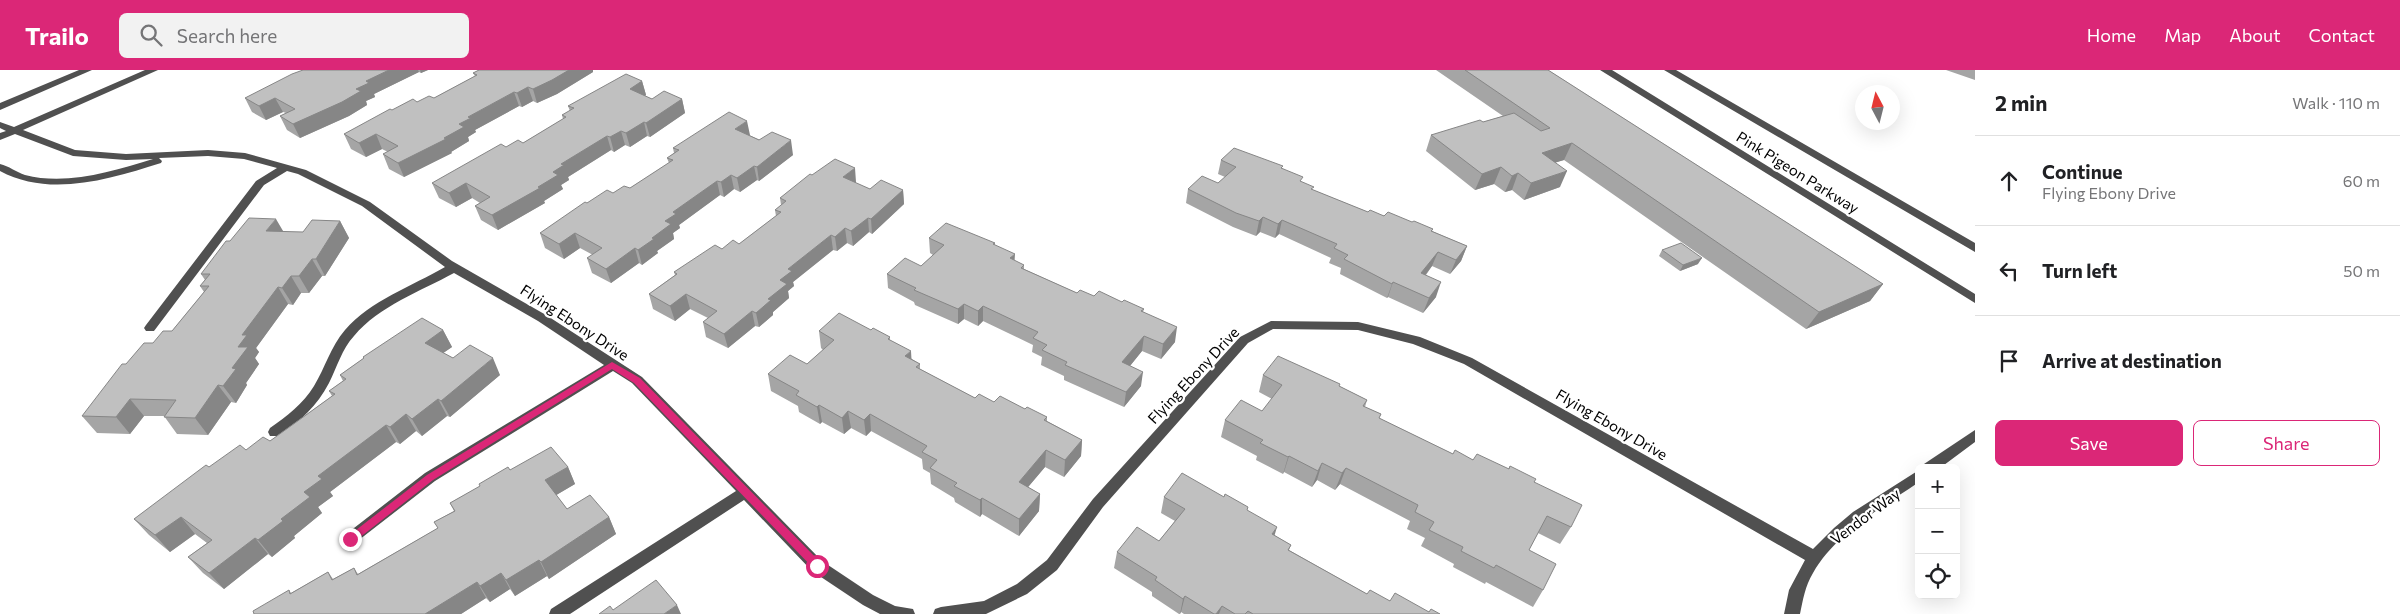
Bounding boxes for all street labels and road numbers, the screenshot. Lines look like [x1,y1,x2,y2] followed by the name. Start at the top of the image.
[1733,127,1863,217] street label: Pink Pigeon Parkway
[517,280,633,364] street label: Flying Ebony Drive
[1144,323,1242,427] street label: Flying Ebony Drive
[1553,385,1671,463] street label: Flying Ebony Drive
[1827,484,1903,548] street label: Vendor Way

